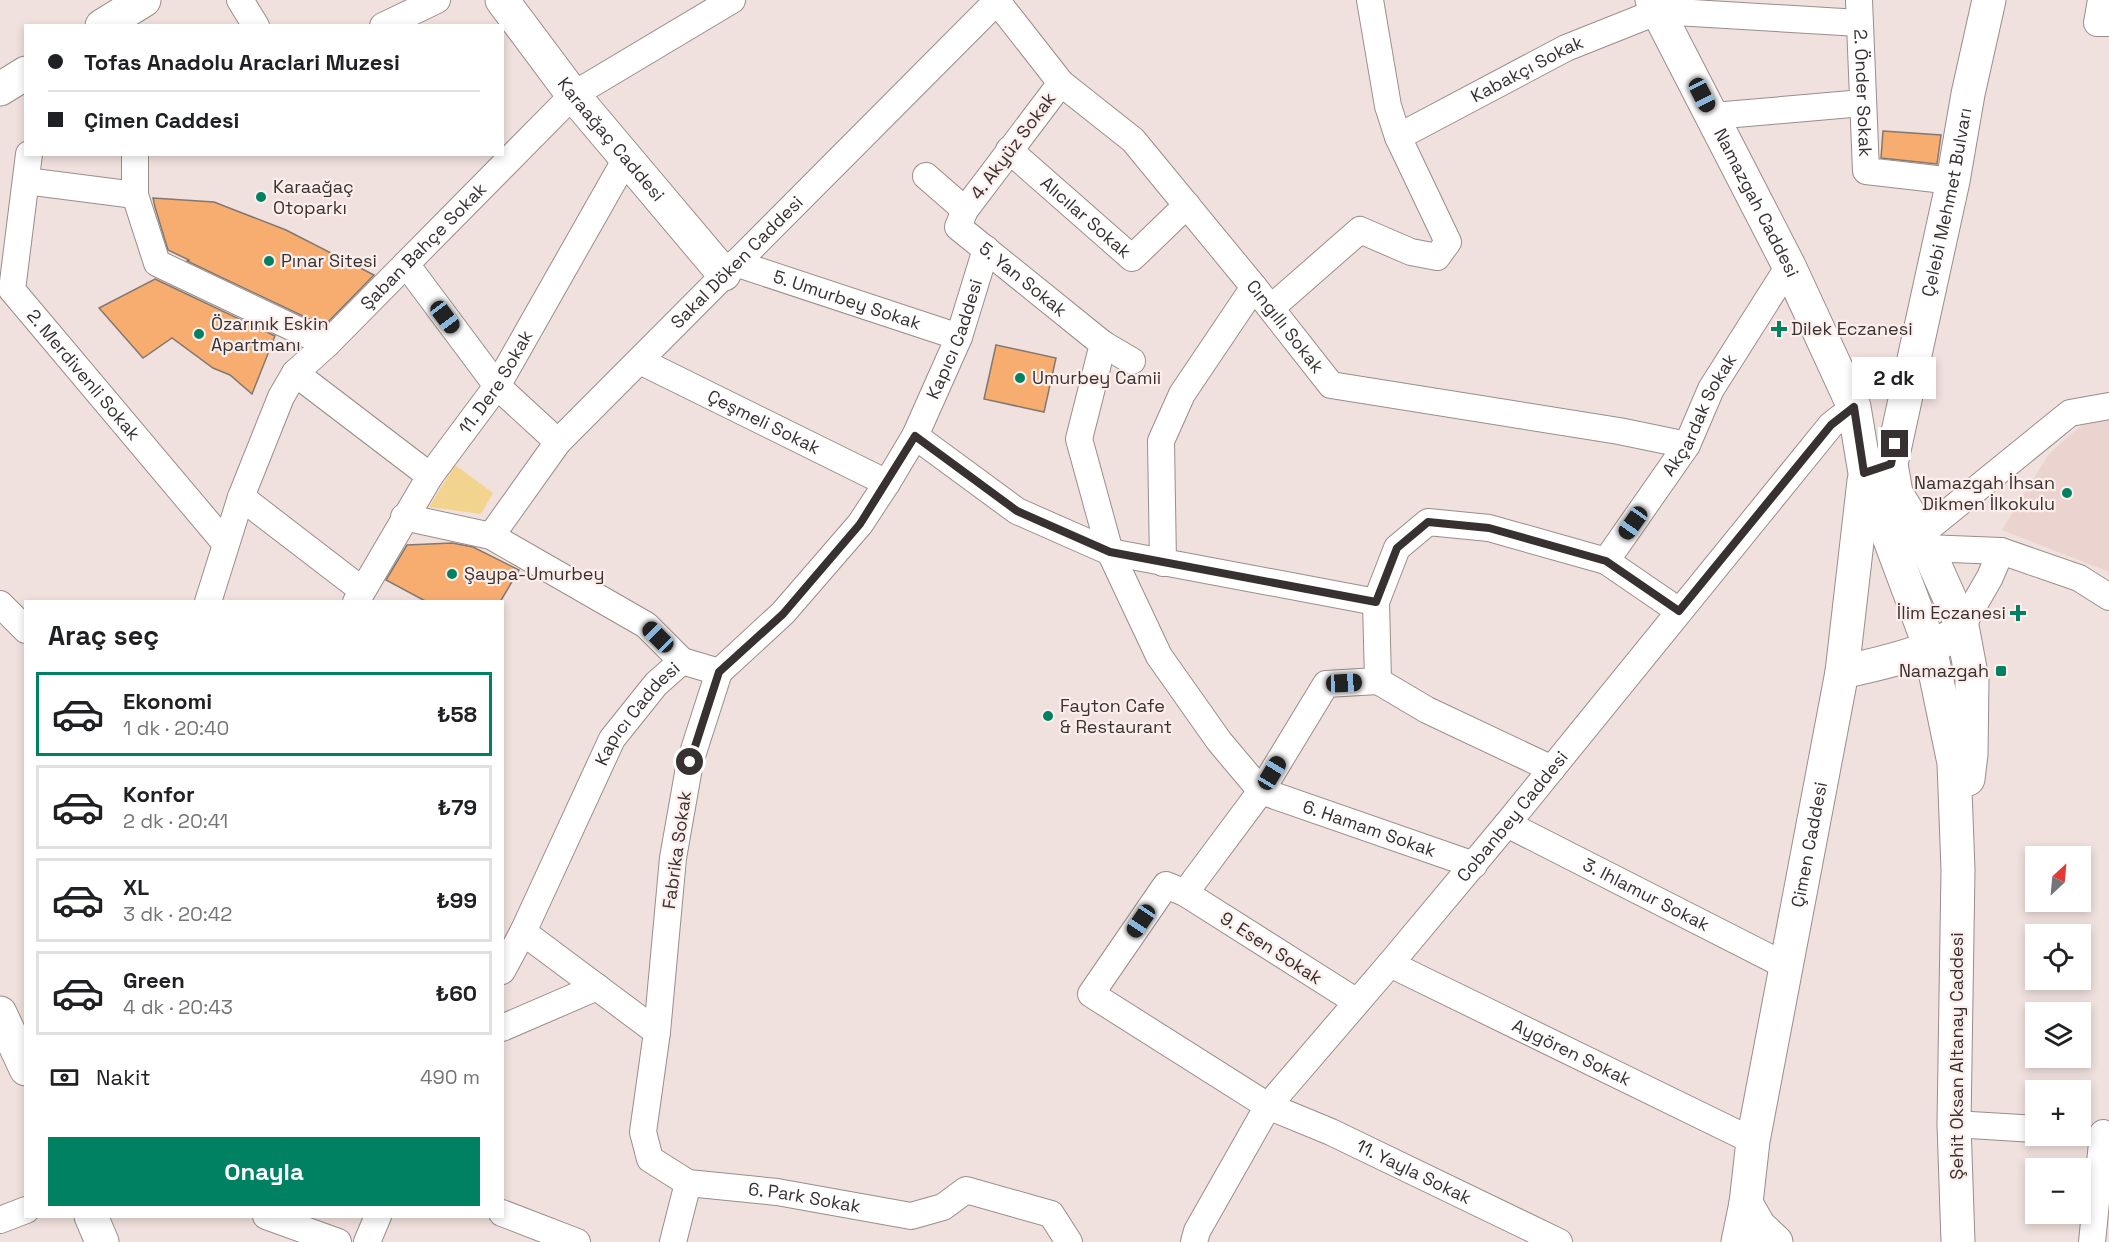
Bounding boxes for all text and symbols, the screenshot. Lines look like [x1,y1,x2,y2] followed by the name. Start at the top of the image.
[1849,29,1877,158] street label: 2. Önder Sokak
[1467,30,1587,107] street label: Kabakçı Sokak
[84,48,400,76] text: Tofas Anadolu Araclari Muzesi
[553,73,670,206] street label: Karaağaç Caddesi
[1686,75,1718,115] car
[965,87,1061,204] street label: 4. Akyüz Sokak
[84,106,239,134] text: Çimen Caddesi
[1916,106,1976,299] street label: Çelebi Mehmet Bulvarı
[1709,124,1804,281] street label: Namazgah Caddesi
[1036,171,1136,263] street label: Alıcılar Sokak
[273,175,354,219] place label: Karaağaç Otoparkı
[355,177,491,315] street label: Şaban Bahçe Sokak
[254,190,268,204] marker: Karaağaç Otoparkı
[665,191,808,333] street label: Sakal Döken Caddesi
[975,237,1072,322] street label: 5. Yan Sokak
[281,249,377,272] place label: Pınar Sitesi
[262,254,276,268] marker: Pınar Sitesi
[770,264,924,335] street label: 5. Umurbey Sokak
[1242,275,1330,378] street label: Cıngıllı Sokak
[921,276,987,402] street label: Kapıcı Caddesi
[427,297,463,337] car
[22,304,146,445] street label: 2. Merdivenli Sokak
[211,312,328,356] place label: Özarınık Eskin Apartmanı
[1791,317,1913,340] place label: Dilek Eczanesi
[1772,322,1786,336] marker: Dilek Eczanesi
[453,325,538,438] street label: 11. Dere Sokak
[192,327,206,341] marker: Özarınık Eskin Apartmanı
[1657,349,1742,480] street label: Akçardak Sokak
[1853,357,1937,399] callout: 2 dk
[1874,365,1915,391] text: 2 dk
[1032,366,1161,389] place label: Umurbey Camii
[1013,371,1027,385] marker: Umurbey Camii
[704,384,824,459] street label: Çeşmeli Sokak
[1881,430,1908,457] route end
[1914,471,2055,515] place label: Namazgah İhsan Dikmen İlkokulu
[2060,486,2074,500] marker: Namazgah İhsan Dikmen İlkokulu
[1615,503,1651,543] car
[464,562,605,585] place label: Şaypa-Umurbey
[445,567,459,581] marker: Şaypa-Umurbey
[1897,601,2006,624] place label: İlim Eczanesi
[2011,606,2025,620] marker: İlim Eczanesi
[48,618,159,653] text: Araç seç
[639,618,677,656] car
[589,656,684,769] street label: Kapıcı Caddesi
[1899,659,1989,682] place label: Namazgah
[1994,664,2008,678] marker: Namazgah
[1326,673,1362,693] car
[51,687,105,741] icon: car
[123,687,212,715] text: Ekonomi
[1060,694,1172,738] place label: Fayton Cafe & Restaurant
[437,700,477,728] text: ₺58
[1041,709,1055,723] marker: Fayton Cafe & Restaurant
[123,715,229,741] text: 1 dk · 20:40
[1451,746,1573,887] street label: Cobanbey Caddesi
[676,748,703,775] route start
[1255,753,1289,793] car
[51,780,105,834] icon: car
[123,780,195,808] text: Konfor
[1786,780,1832,909] street label: Çimen Caddesi
[657,789,696,910] street label: Fabrika Sokak
[438,793,477,821] text: ₺79
[1300,794,1439,862] street label: 6. Hamam Sokak
[123,808,228,834] text: 2 dk · 20:41
[2025,846,2091,912] north arrow
[2025,846,2091,1224] map controls
[1579,852,1714,936] street label: 3. Ihlamur Sokak
[51,873,105,927] icon: car
[123,873,149,901] text: XL
[436,886,477,914] text: ₺99
[123,901,232,927] text: 3 dk · 20:42
[1123,901,1159,941] car
[1216,906,1327,989] street label: 9. Esen Sokak
[2025,924,2091,990] button: locate
[1945,932,1968,1180] street label: Şehit Oksan Altanay Caddesi
[51,966,105,1020] icon: car
[123,966,185,994] text: Green
[436,979,477,1007] text: ₺60
[123,994,233,1020] text: 4 dk · 20:43
[2025,1002,2091,1068] button: layers
[1509,1013,1635,1091] street label: Aygören Sokak
[48,1061,81,1094] icon: cash
[96,1063,151,1091] text: Nakit
[420,1064,480,1090] text: 490 m
[2025,1080,2091,1146] button: +
[1353,1134,1476,1209] street label: 11. Yayla Sokak
[48,1137,480,1206] button: Onayla
[2025,1158,2091,1224] button: −
[747,1177,863,1218] street label: 6. Park Sokak

